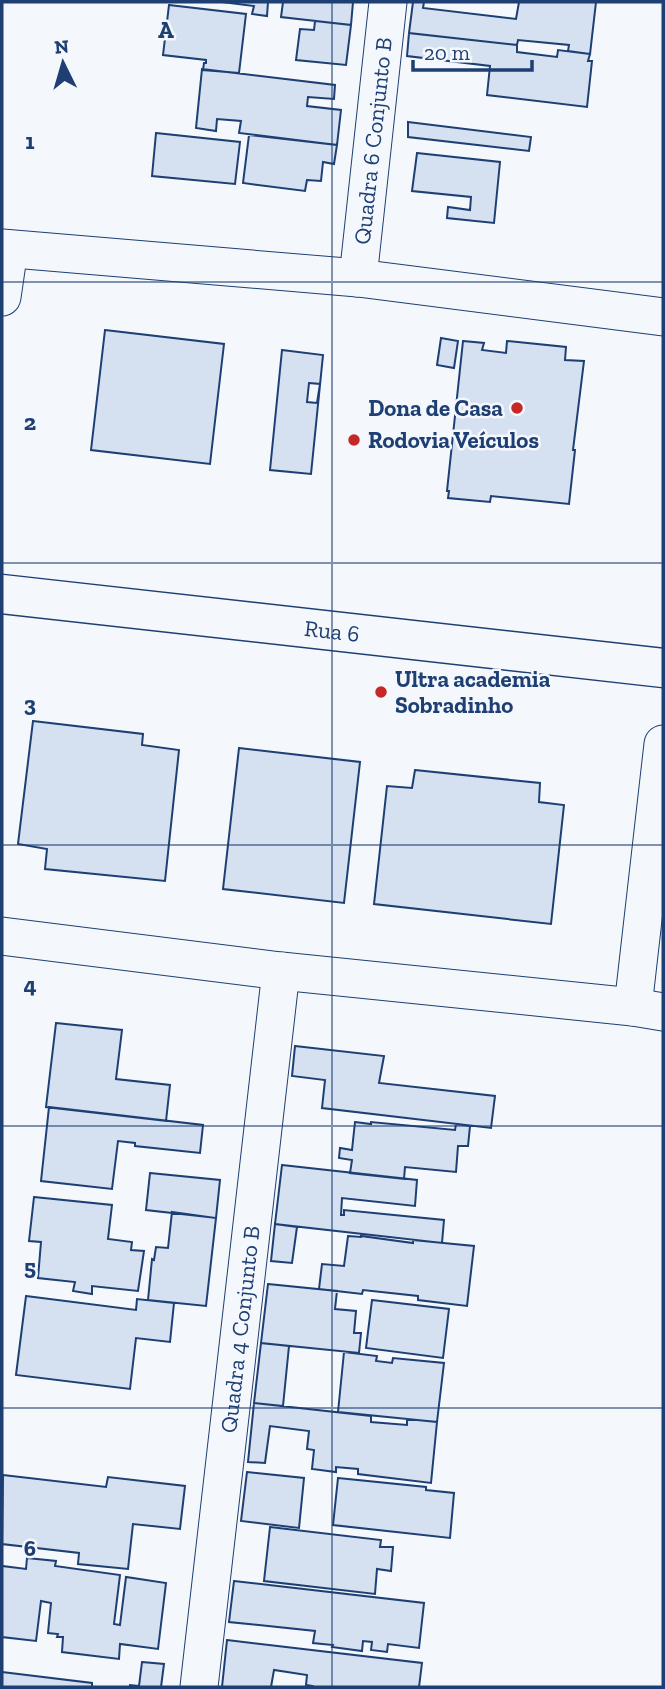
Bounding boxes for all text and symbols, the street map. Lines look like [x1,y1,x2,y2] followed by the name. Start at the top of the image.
[158,16,174,44] text: A
[28,28,98,98] north arrow
[413,28,532,72] scale bar
[53,34,70,59] text: N
[348,36,398,246] street label: Quadra 6 Conjunto B
[424,40,470,65] text: 20 m
[25,127,35,155] text: 1
[368,394,503,422] place label: Dona de Casa
[509,400,525,416] marker: Dona de Casa
[24,408,36,436] text: 2
[368,426,539,454] place label: Rodovia Veículos
[346,432,362,448] marker: Rodovia Veículos
[303,614,361,648] street label: Rua 6
[395,665,551,719] place label: Ultra academia Sobradinho
[373,684,389,700] marker: Ultra academia Sobradinho
[24,690,36,718] text: 3
[23,971,37,999] text: 4
[214,1224,266,1435] street label: Quadra 4 Conjunto B
[24,1253,36,1281] text: 5
[24,1534,36,1562] text: 6

